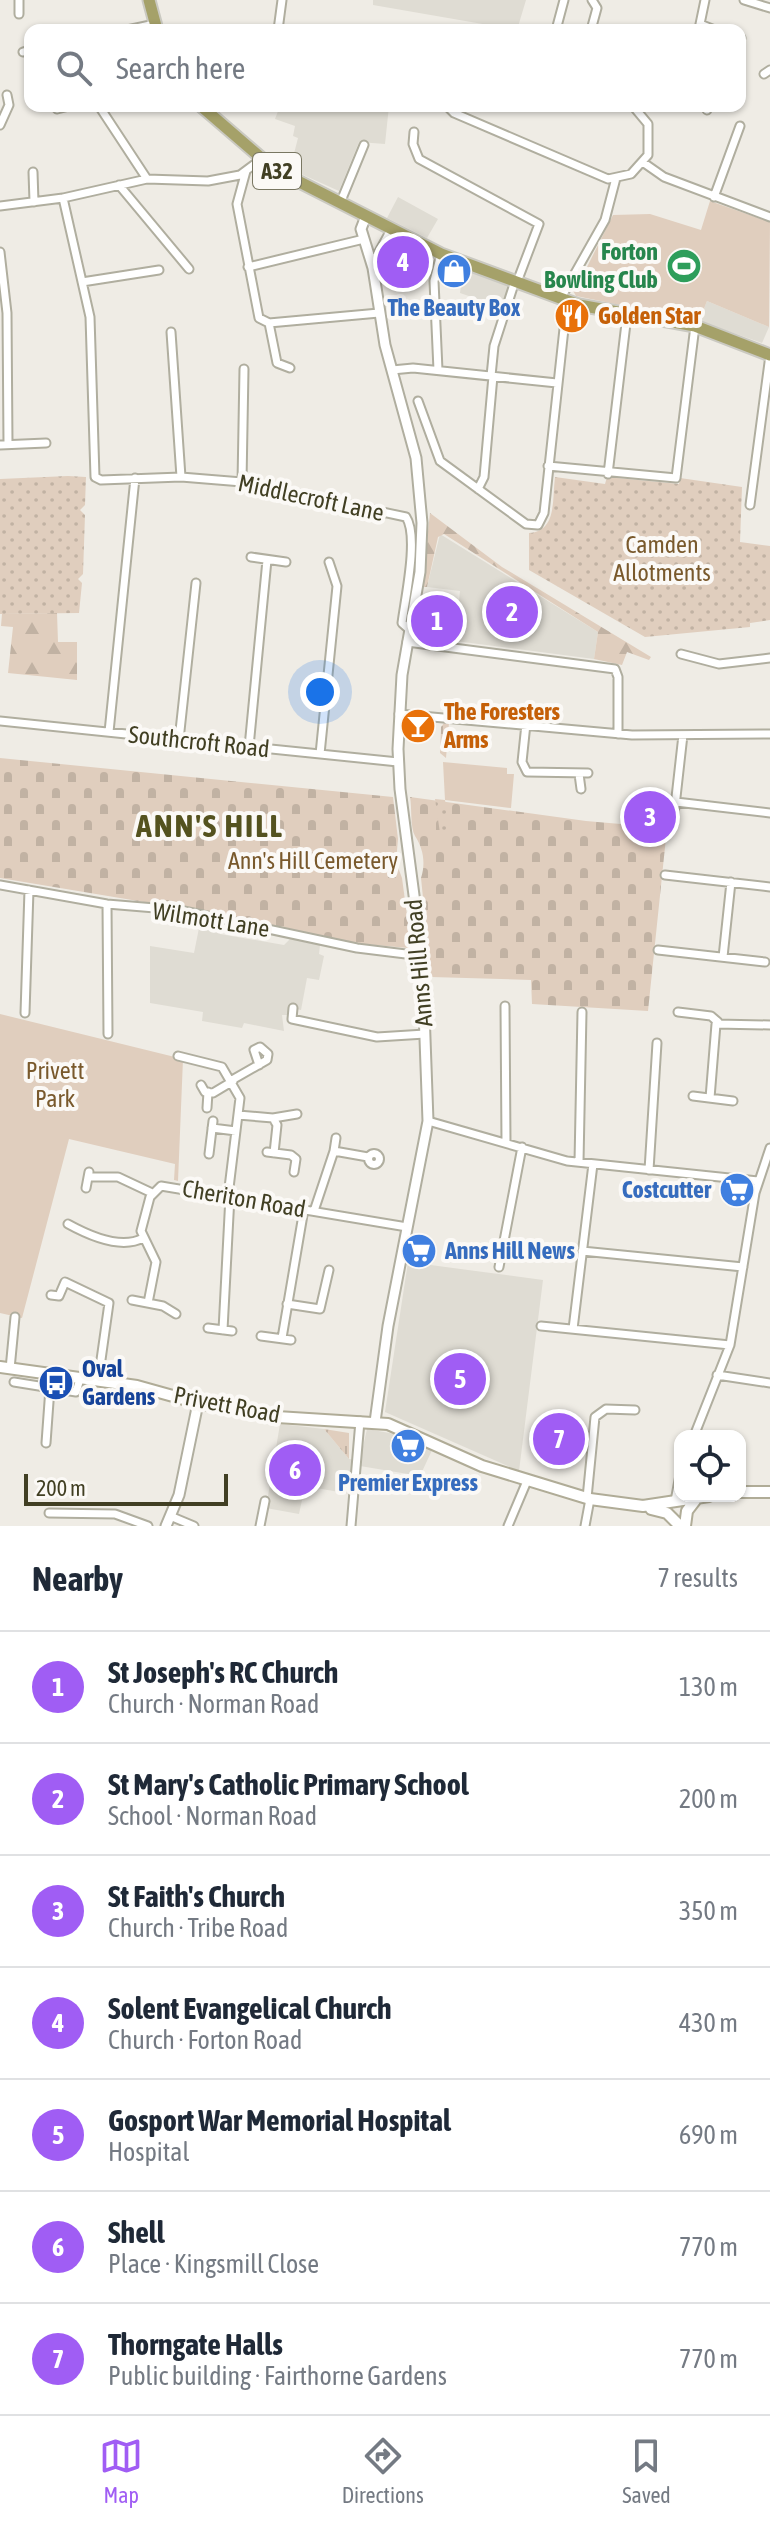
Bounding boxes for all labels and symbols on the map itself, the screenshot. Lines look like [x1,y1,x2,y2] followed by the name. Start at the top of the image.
[253,153,301,189] road number: A32
[377,232,429,292] pin: 4
[544,238,658,293] place label: Forton Bowling Club
[665,247,703,285] sports icon: Forton Bowling Club
[435,252,473,290] shop icon: The Beauty Box
[387,294,521,321] place label: The Beauty Box
[553,297,591,335] restaurant icon: Golden Star
[598,302,701,329] place label: Golden Star
[236,469,386,526] street label: Middlecroft Lane
[613,531,711,586] park label: Camden Allotments
[486,582,538,642] pin: 2
[411,591,463,651] pin: 1
[300,672,340,712] your location
[443,698,560,753] place label: The Foresters Arms
[399,707,437,745] bar icon: The Foresters Arms
[127,721,271,762] street label: Southcroft Road
[624,787,676,847] pin: 3
[135,807,284,844] district label: ANN'S HILL
[228,847,398,874] park label: Ann's Hill Cemetery
[151,897,271,942] street label: Wilmott Lane
[399,898,438,1028] street label: Anns Hill Road
[26,1057,84,1112] park label: Privett Park
[718,1171,756,1209] supermarket icon: Costcutter
[180,1174,308,1223] street label: Cheriton Road
[622,1176,712,1203] place label: Costcutter
[400,1232,438,1270] supermarket icon: Anns Hill News
[444,1237,575,1264] place label: Anns Hill News
[434,1349,486,1409] pin: 5
[82,1355,156,1410] place label: Oval Gardens
[37,1364,75,1402] bus stop icon: Oval Gardens
[172,1381,283,1428] street label: Privett Road
[533,1409,585,1469] pin: 7
[389,1427,427,1465] supermarket icon: Premier Express
[269,1440,321,1500] pin: 6
[338,1469,479,1496] place label: Premier Express
[24,1470,228,1506] scale bar

